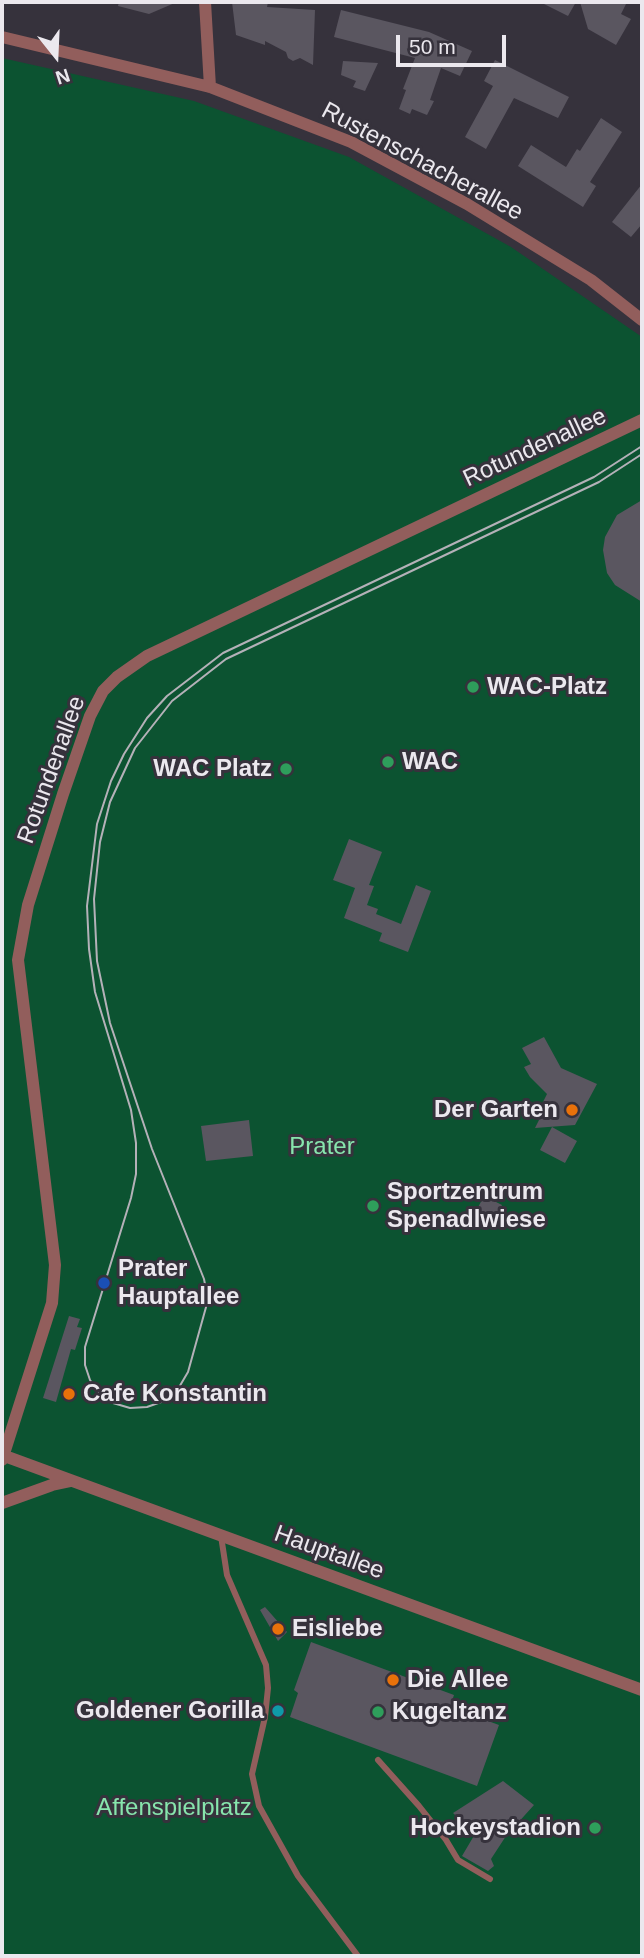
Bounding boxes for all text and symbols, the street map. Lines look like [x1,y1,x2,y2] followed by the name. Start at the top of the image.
[21,21,91,91] north arrow
[399,21,509,65] scale bar
[409,35,456,58] text: 50 m
[53,64,72,89] text: N
[316,97,528,227] street label: Rustenschacherallee
[459,402,611,494] street label: Rotundenallee
[487,673,607,701] place label: WAC-Platz
[465,679,481,695] marker: WAC-Platz
[12,692,92,848] street label: Rotundenallee
[402,748,458,776] place label: WAC
[380,754,396,770] marker: WAC
[153,755,272,783] place label: WAC Platz
[278,761,294,777] marker: WAC Platz
[434,1096,558,1124] place label: Der Garten
[564,1102,580,1118] marker: Der Garten
[289,1133,355,1161] park label: Prater
[387,1178,546,1234] place label: Sportzentrum Spenadlwiese
[365,1198,381,1214] marker: Sportzentrum Spenadlwiese
[118,1255,239,1311] place label: Prater Hauptallee
[96,1275,112,1291] marker: Prater Hauptallee
[83,1380,267,1408] place label: Cafe Konstantin
[61,1386,77,1402] marker: Cafe Konstantin
[270,1520,388,1586] street label: Hauptallee
[292,1615,383,1643] place label: Eisliebe
[270,1621,286,1637] marker: Eisliebe
[407,1666,508,1694] place label: Die Allee
[385,1672,401,1688] marker: Die Allee
[76,1697,264,1725] place label: Goldener Gorilla
[392,1698,507,1726] place label: Kugeltanz
[270,1703,286,1719] marker: Goldener Gorilla
[370,1704,386,1720] marker: Kugeltanz
[96,1794,252,1822] park label: Affenspielplatz
[410,1814,581,1842] place label: Hockeystadion
[587,1820,603,1836] marker: Hockeystadion

